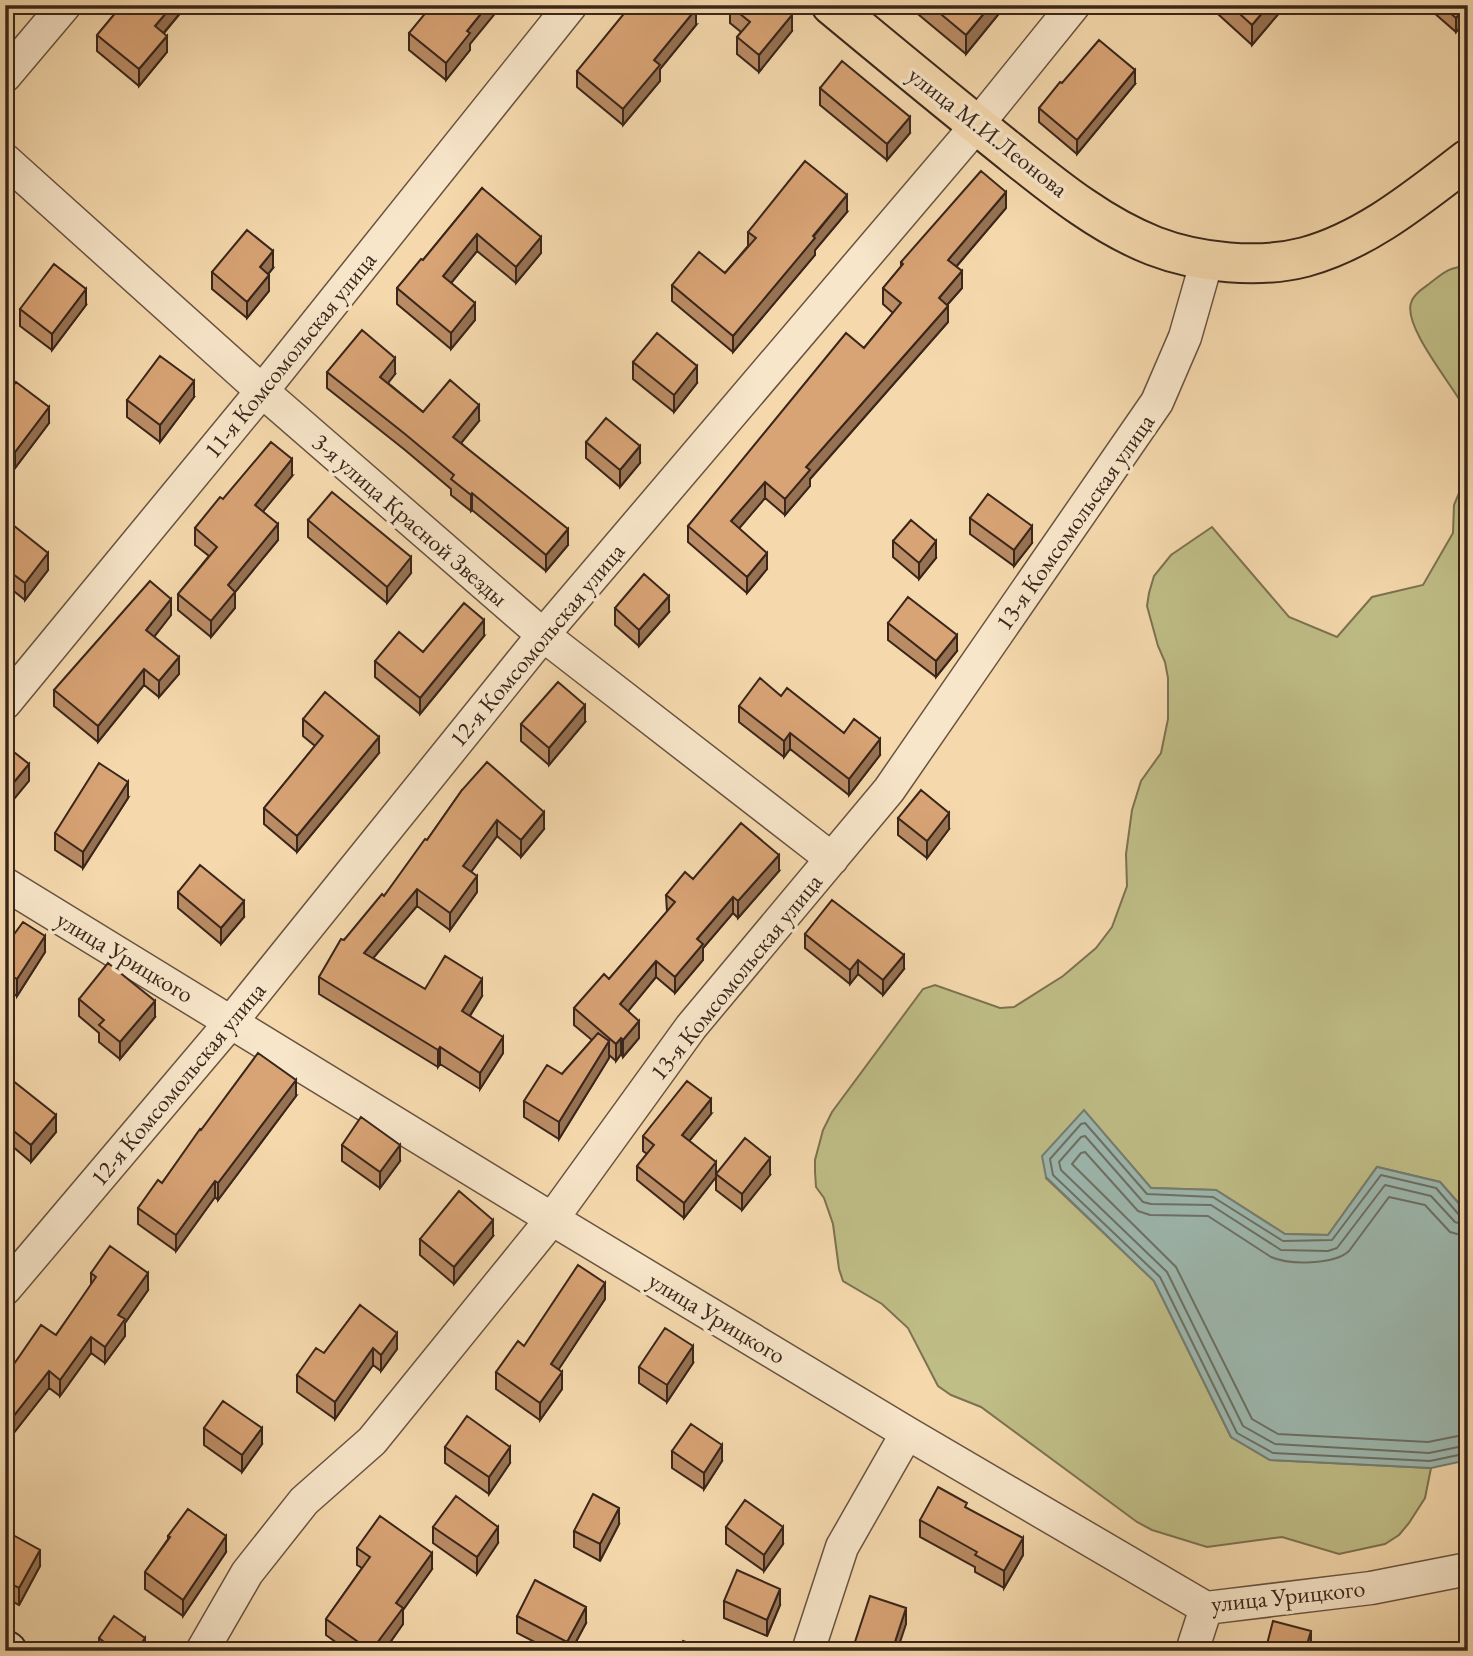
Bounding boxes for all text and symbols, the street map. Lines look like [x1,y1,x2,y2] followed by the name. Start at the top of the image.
[902,59,1075,204] street label: улица М.И.Леонова
[197,245,383,464] street label: 11-я Комсомольская улица
[988,407,1161,636] street label: 13-я Комсомольская улица
[306,426,515,613] street label: 3-я улица Красной Звезды
[442,536,631,753] street label: 12-я Комсомольская улица
[643,867,829,1086] street label: 13-я Комсомольская улица
[51,903,200,1010] street label: улица Урицкого
[83,975,272,1192] street label: 12-я Комсомольская улица
[643,1264,792,1371] street label: улица Урицкого
[1209,1572,1367,1619] street label: улица Урицкого

